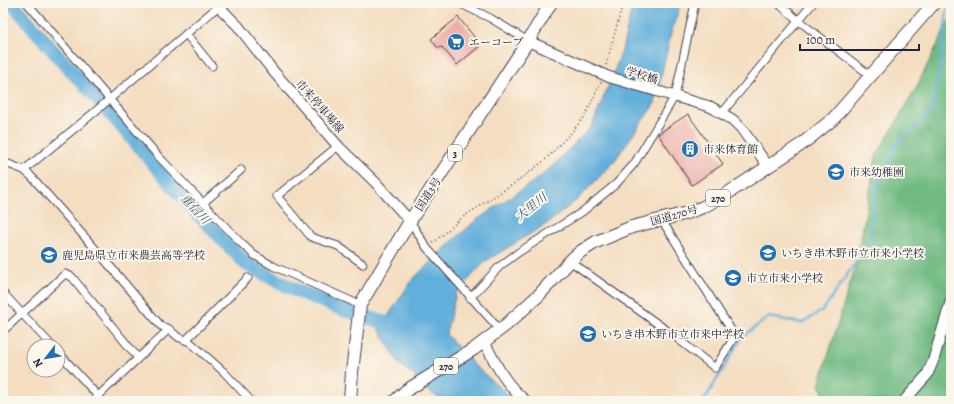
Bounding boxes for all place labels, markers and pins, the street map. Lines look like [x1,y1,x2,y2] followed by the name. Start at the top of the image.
[446,32,466,52] supermarket icon: エーコープ
[469,35,523,50] place label: エーコープ
[680,139,700,159] building icon: 市来体育館
[703,142,758,157] place label: 市来体育館
[826,162,846,182] school or university icon: 市来幼稚園
[849,165,904,180] place label: 市来幼稚園
[758,243,778,263] school or university icon: いちき串木野市立市来小学校
[39,245,59,265] school or university icon: 鹿児島県立市来農芸高等学校
[781,246,924,261] place label: いちき串木野市立市来小学校
[62,248,205,263] place label: 鹿児島県立市来農芸高等学校
[723,268,743,288] school or university icon: 市立市来小学校
[746,271,823,286] place label: 市立市来小学校
[578,324,598,344] school or university icon: いちき串木野市立市来中学校
[601,327,744,342] place label: いちき串木野市立市来中学校

